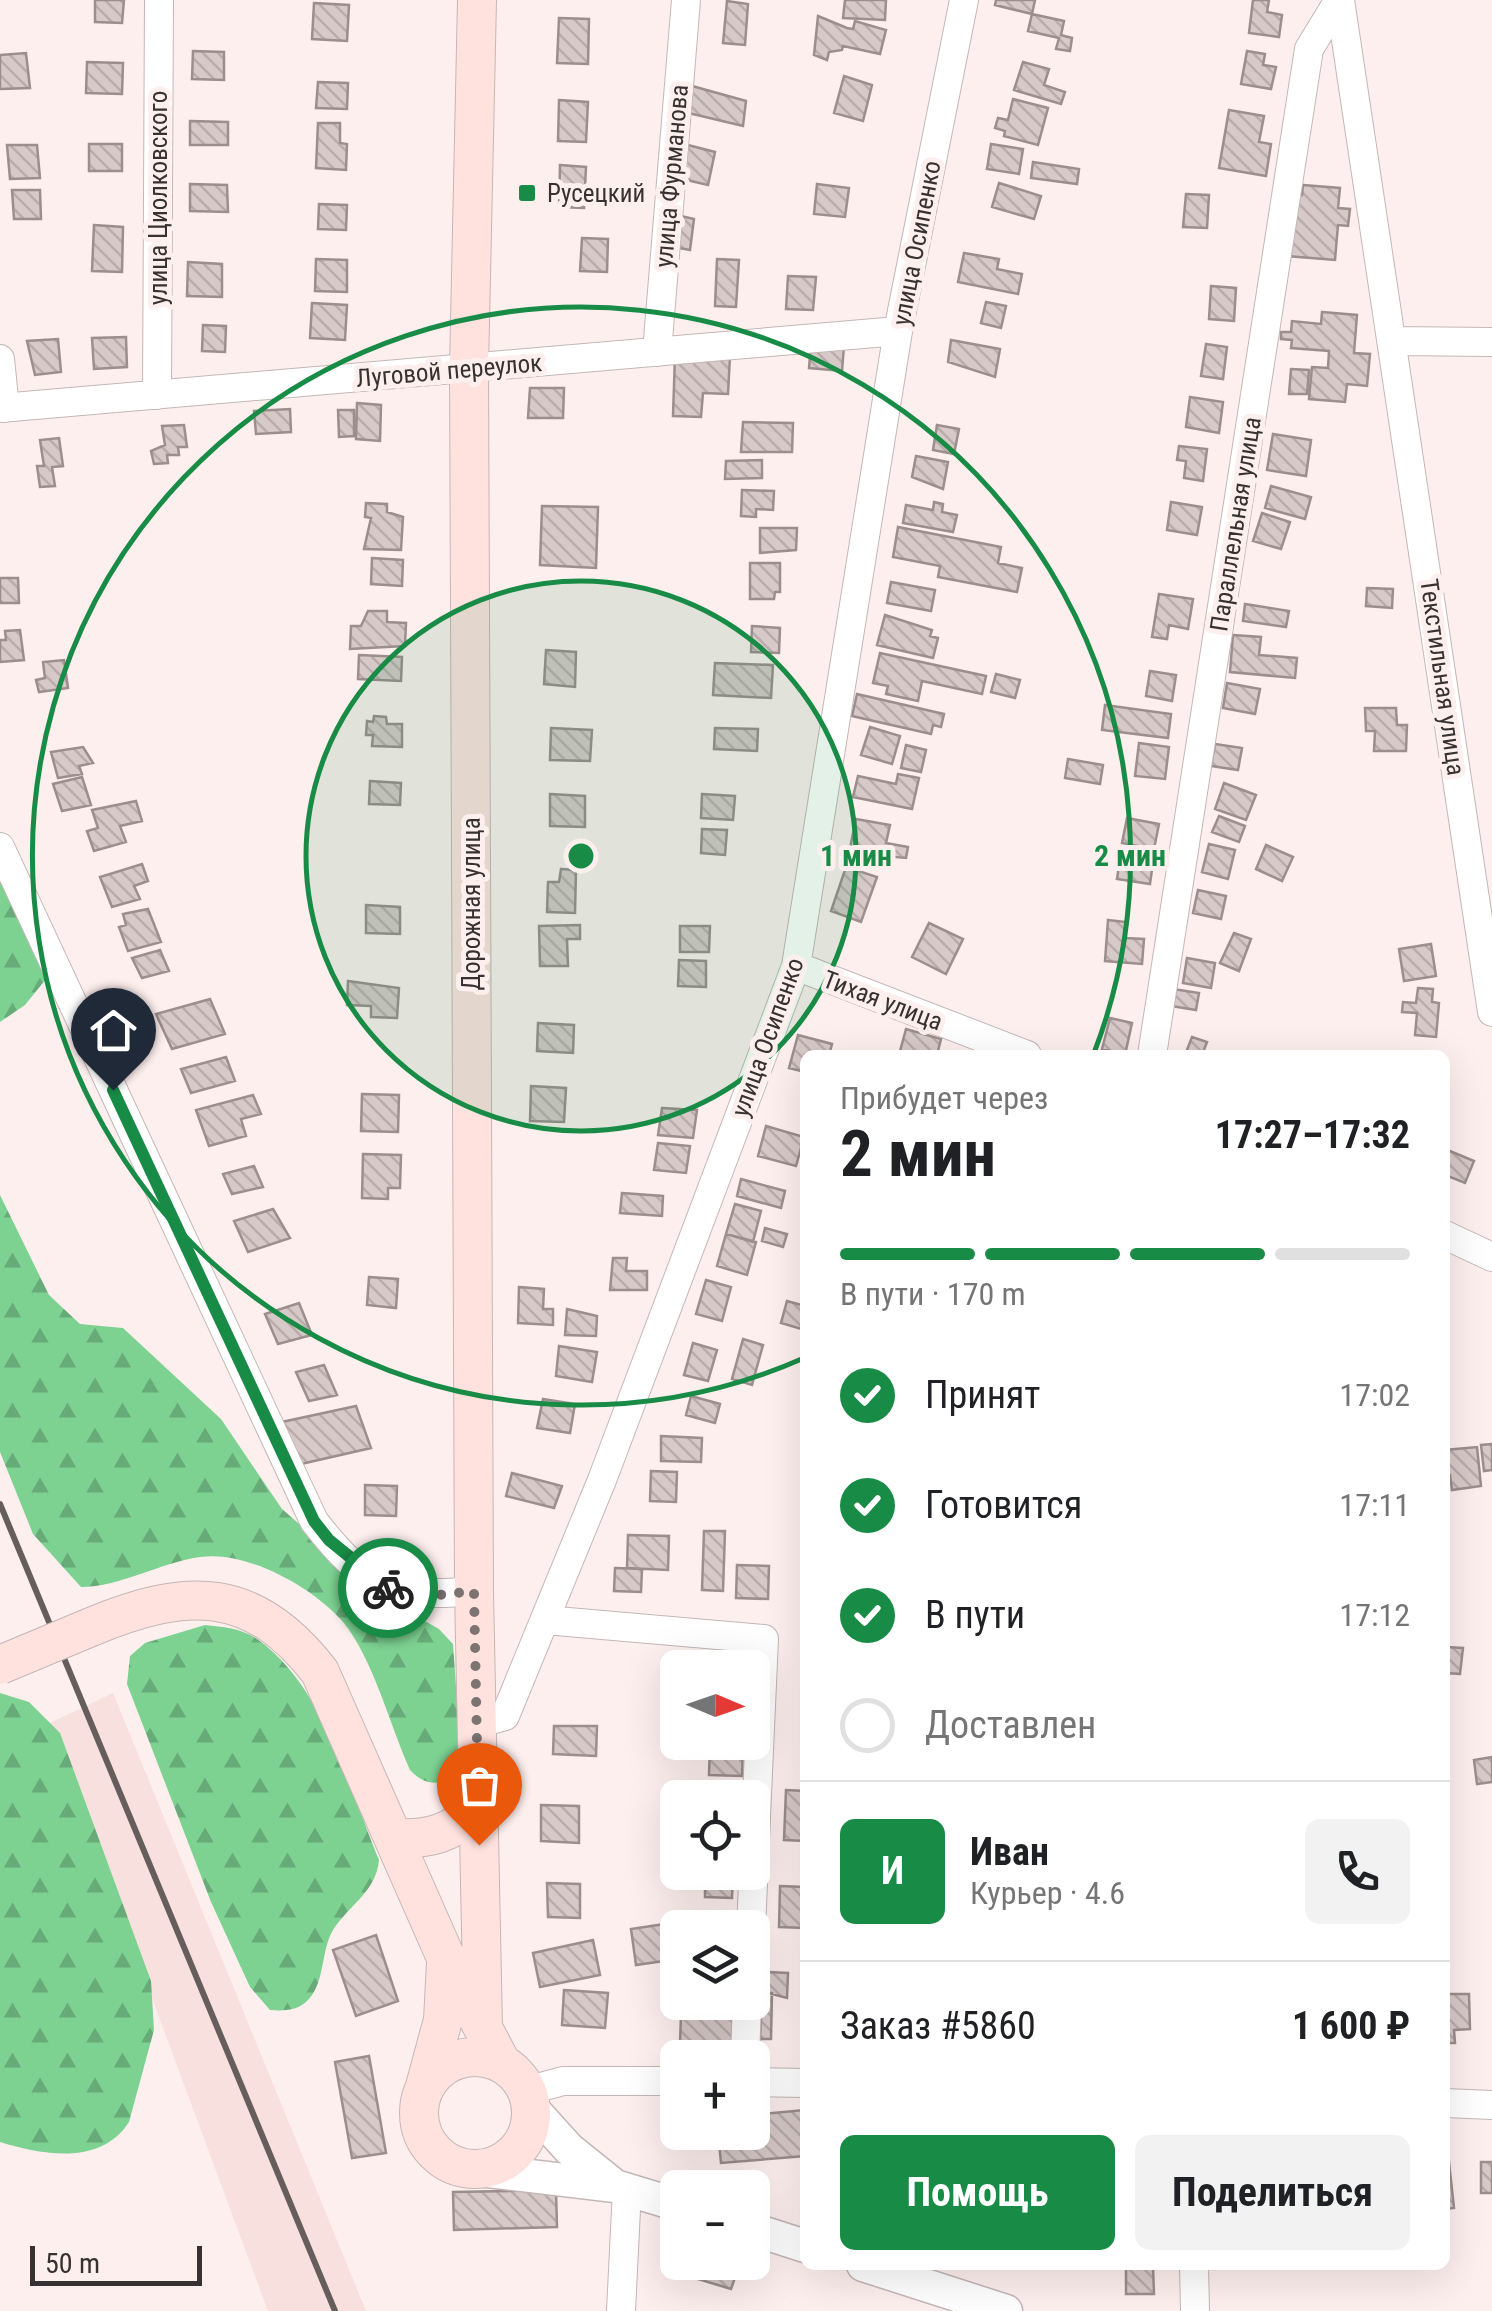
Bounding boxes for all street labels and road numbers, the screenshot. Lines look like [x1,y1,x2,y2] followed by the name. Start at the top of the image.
[649,83,694,269] street label: улица Фурманова
[144,91,173,305] street label: улица Циолковского
[886,158,947,328] street label: улица Осипенко
[355,348,543,393] street label: Луговой переулок
[1204,415,1267,633] street label: Параллельная улица
[1414,577,1471,777] street label: Текстильная улица
[457,817,486,991] street label: Дорожная улица
[725,954,810,1121] street label: улица Осипенко
[819,964,947,1037] street label: Тихая улица

